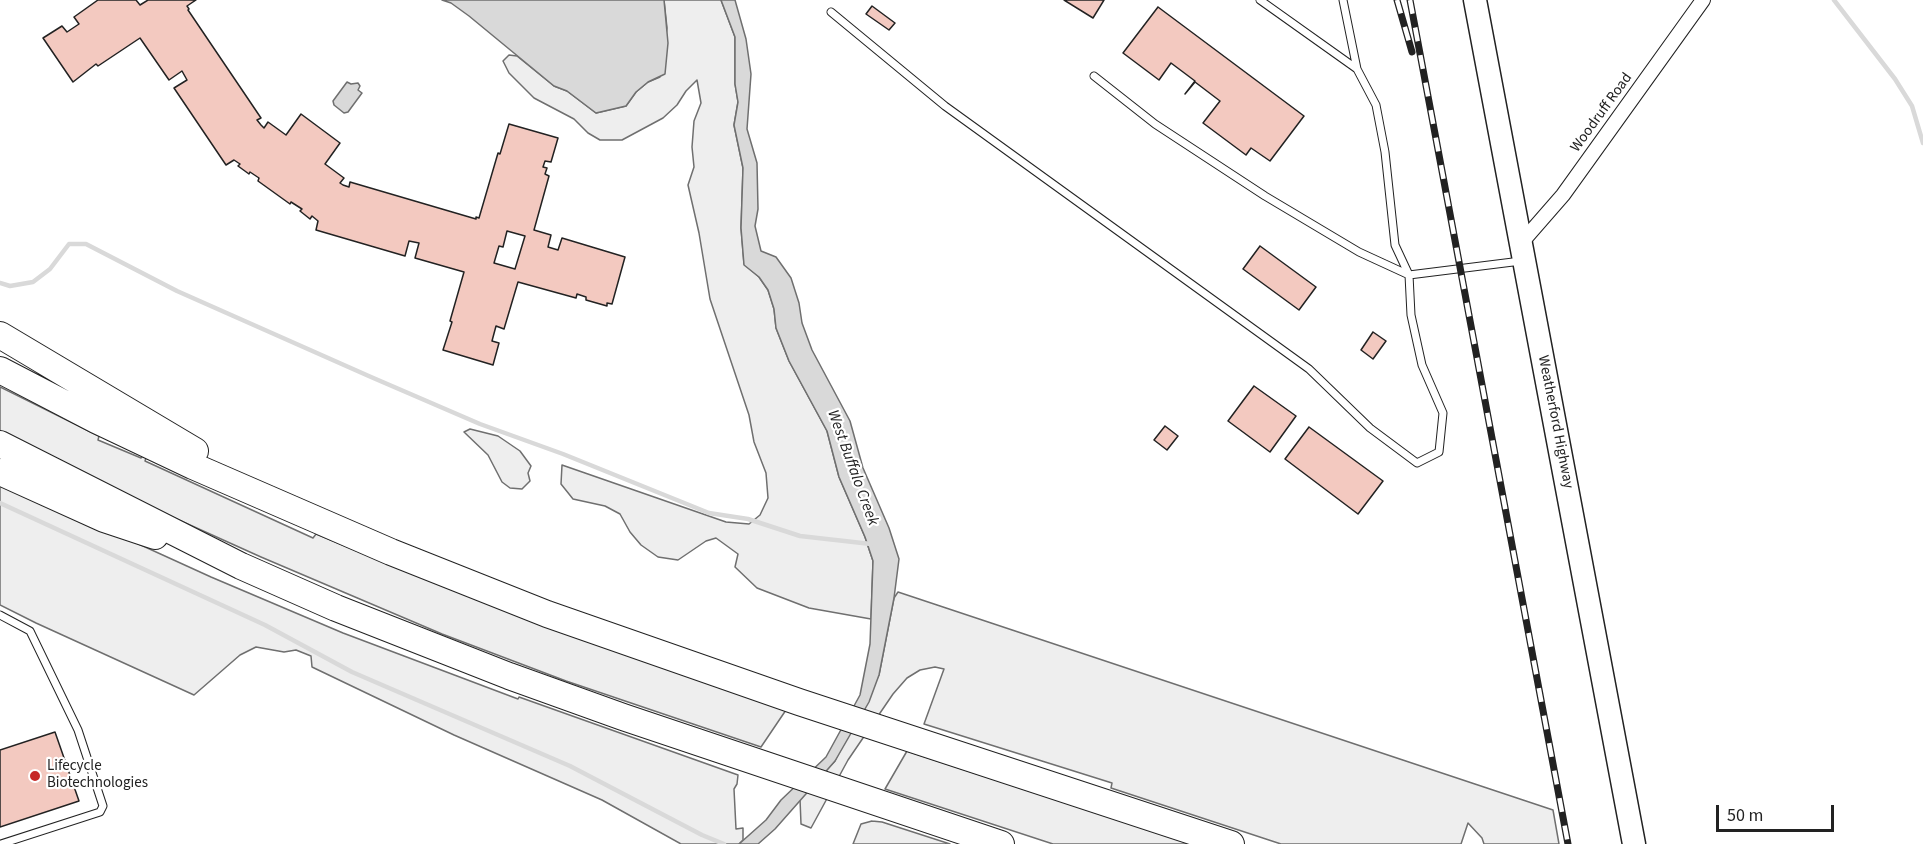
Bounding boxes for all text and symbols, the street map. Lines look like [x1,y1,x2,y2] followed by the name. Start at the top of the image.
[1567,70,1637,156] street label: Woodruff Road
[1533,354,1577,490] street label: Weatherford Highway
[822,408,882,528] water label: West Buffalo Creek
[47,758,148,793] place label: Lifecycle Biotechnologies
[28,769,42,783] marker: Lifecycle Biotechnologies
[1719,793,1838,831] scale bar
[1727,803,1763,828] text: 50 m

